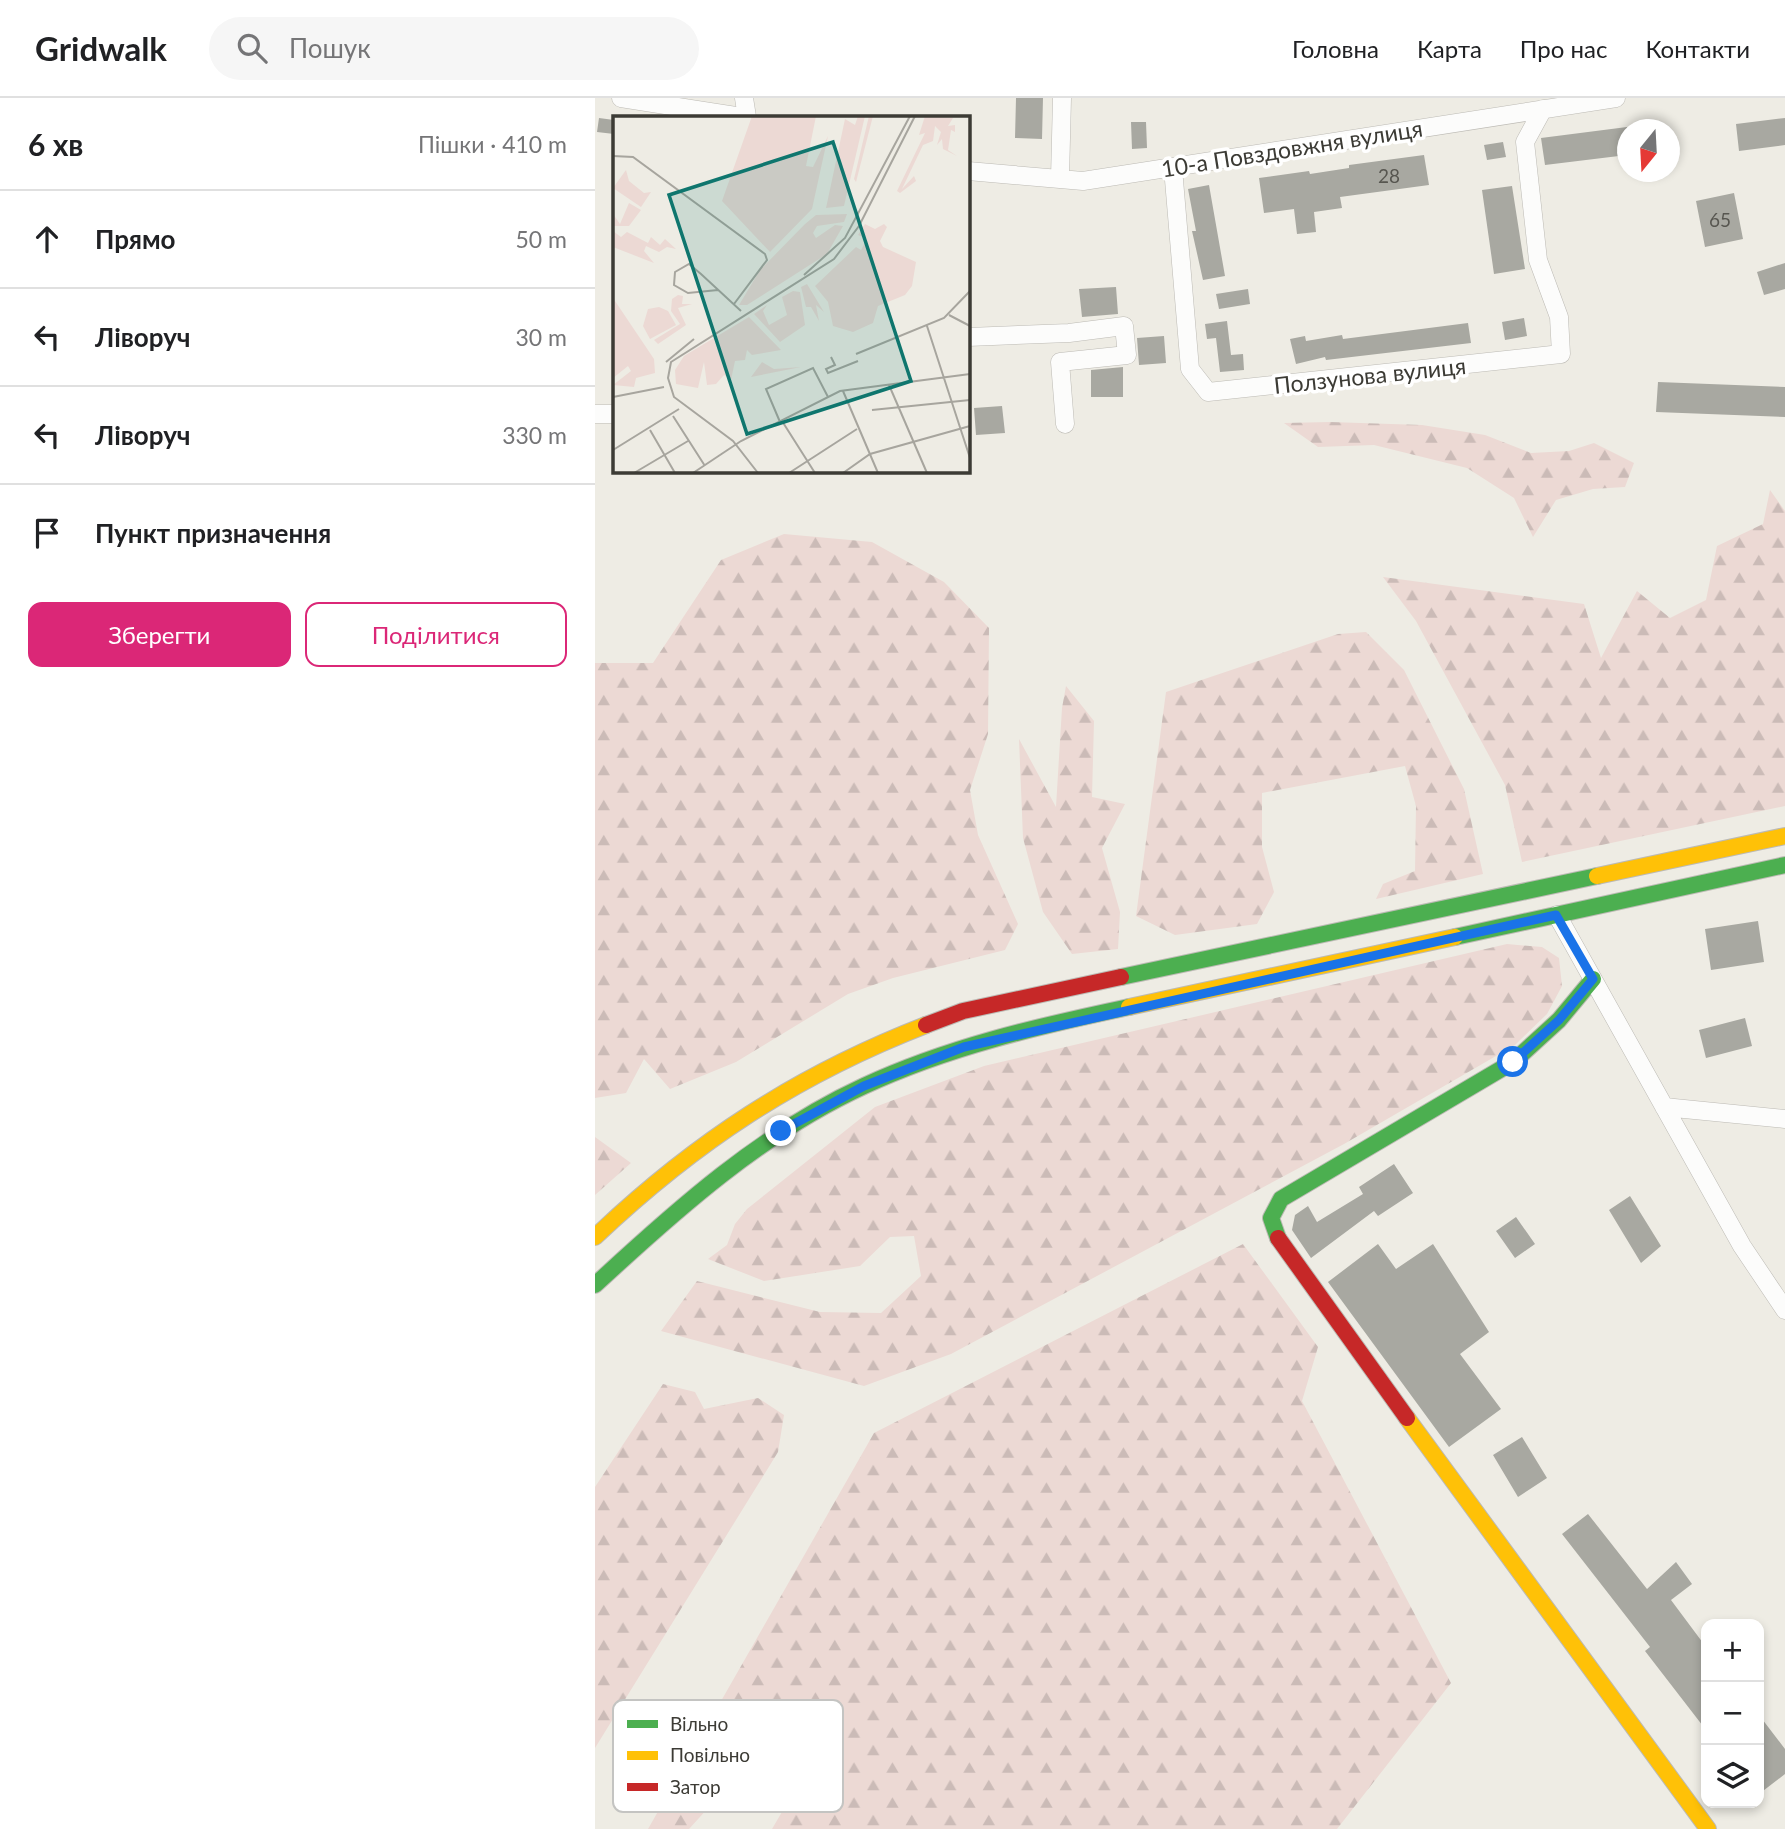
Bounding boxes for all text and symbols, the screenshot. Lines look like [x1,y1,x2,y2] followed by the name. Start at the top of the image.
[209,17,699,80] search box
[35,28,167,68] text: Gridwalk
[233,29,271,67] icon: search
[289,32,371,64] text: Пошук
[1292,34,1379,63] text: Головна
[1417,34,1482,63] text: Карта
[1520,34,1607,63] text: Про нас
[1645,34,1750,63] text: Контакти
[1159,114,1425,183] street label: 10-а Повздовжня вулиця
[613,116,969,472] inset map
[1617,119,1680,182] north arrow
[28,126,83,162] text: 6 хв
[418,130,567,158] text: Пішки · 410 m
[1378,164,1400,187] house number: 28
[1709,208,1731,231] house number: 65
[28,220,66,258] icon: ahead
[95,223,176,255] text: Прямо
[516,225,567,253] text: 50 m
[28,318,66,356] icon: left
[95,321,191,353] text: Ліворуч
[516,323,567,351] text: 30 m
[1272,351,1467,399] street label: Ползунова вулиця
[28,416,66,454] icon: left
[95,419,191,451] text: Ліворуч
[502,421,567,449] text: 330 m
[28,514,66,552] icon: arrive
[95,517,331,549] text: Пункт призначення
[28,602,291,667] button: Зберегти
[305,602,567,667] button: Поділитися
[1497,1046,1528,1077] route start
[765,1115,796,1146] route end
[1701,1619,1764,1808] map controls
[1701,1619,1764,1682] button: +
[1701,1682,1764,1745] button: −
[613,1700,843,1812] legend
[670,1712,728,1735] text: Вільно
[670,1743,750,1766] text: Повільно
[1701,1745,1764,1808] button: layers
[670,1775,721,1798] text: Затор

